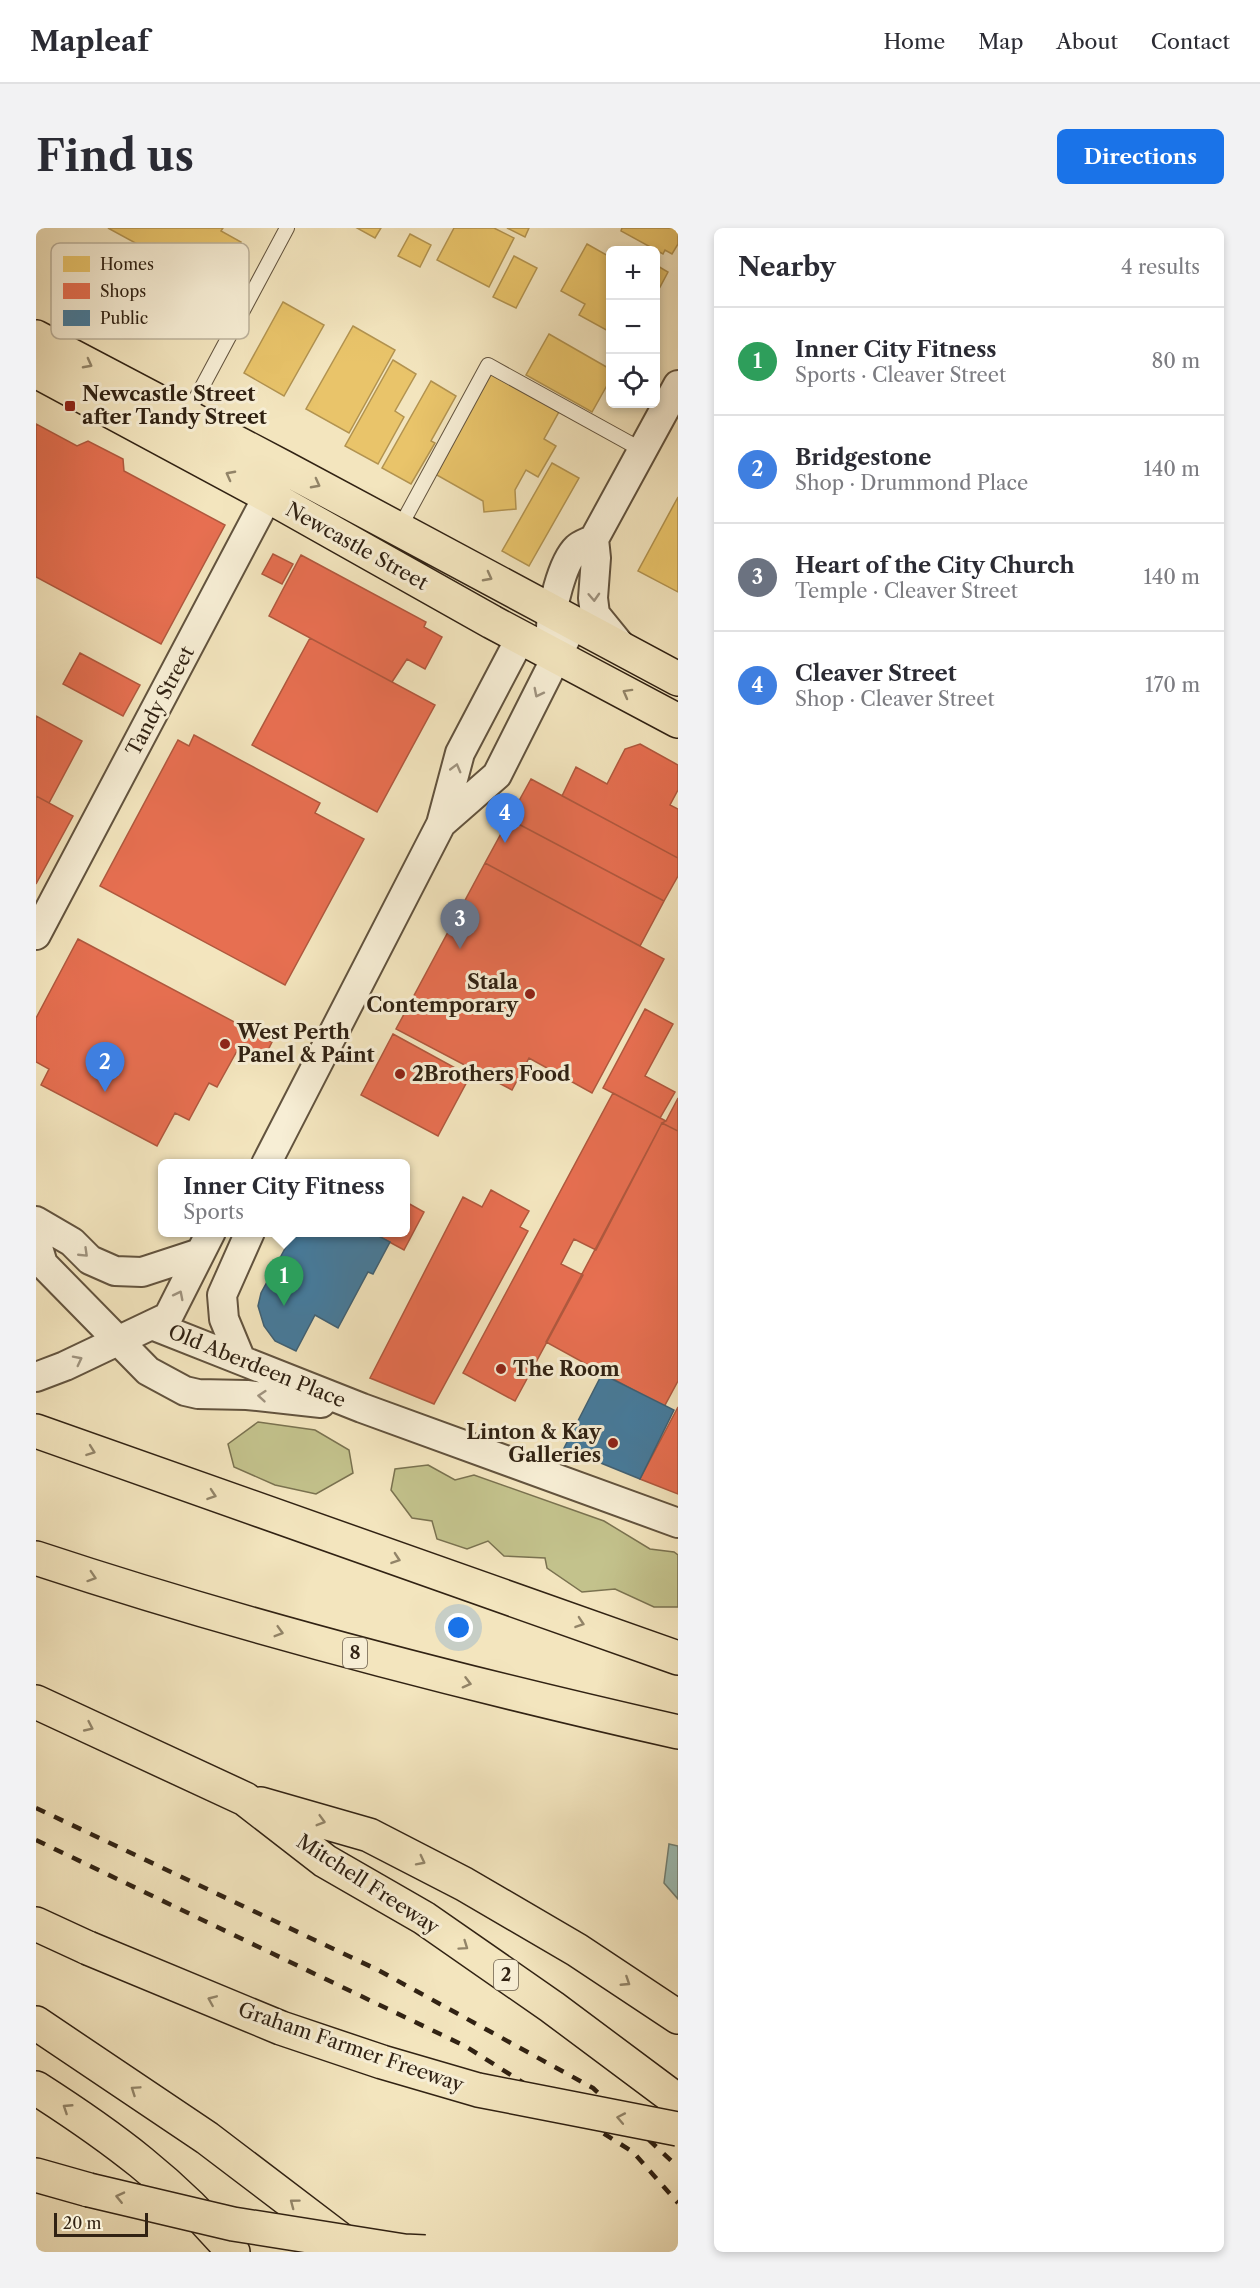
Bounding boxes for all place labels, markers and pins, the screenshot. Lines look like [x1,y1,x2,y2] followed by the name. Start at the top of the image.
[82,382,267,429] place label: Newcastle Street after Tandy Street
[63,399,77,413] marker: Newcastle Street after Tandy Street
[486,794,524,843] pin: 4
[440,900,480,949] pin: 3
[366,970,519,1017] place label: Stala Contemporary
[523,987,537,1001] marker: Stala Contemporary
[236,1020,375,1067] place label: West Perth Panel & Paint
[218,1037,232,1051] marker: West Perth Panel & Paint
[86,1042,124,1092] pin: 2
[412,1062,571,1086] place label: 2Brothers Food
[393,1067,407,1081] marker: 2Brothers Food
[264,1256,304,1306] pin: 1
[513,1357,620,1381] place label: The Room
[494,1362,508,1376] marker: The Room
[466,1420,602,1467] place label: Linton & Kay Galleries
[606,1436,620,1450] marker: Linton & Kay Galleries

